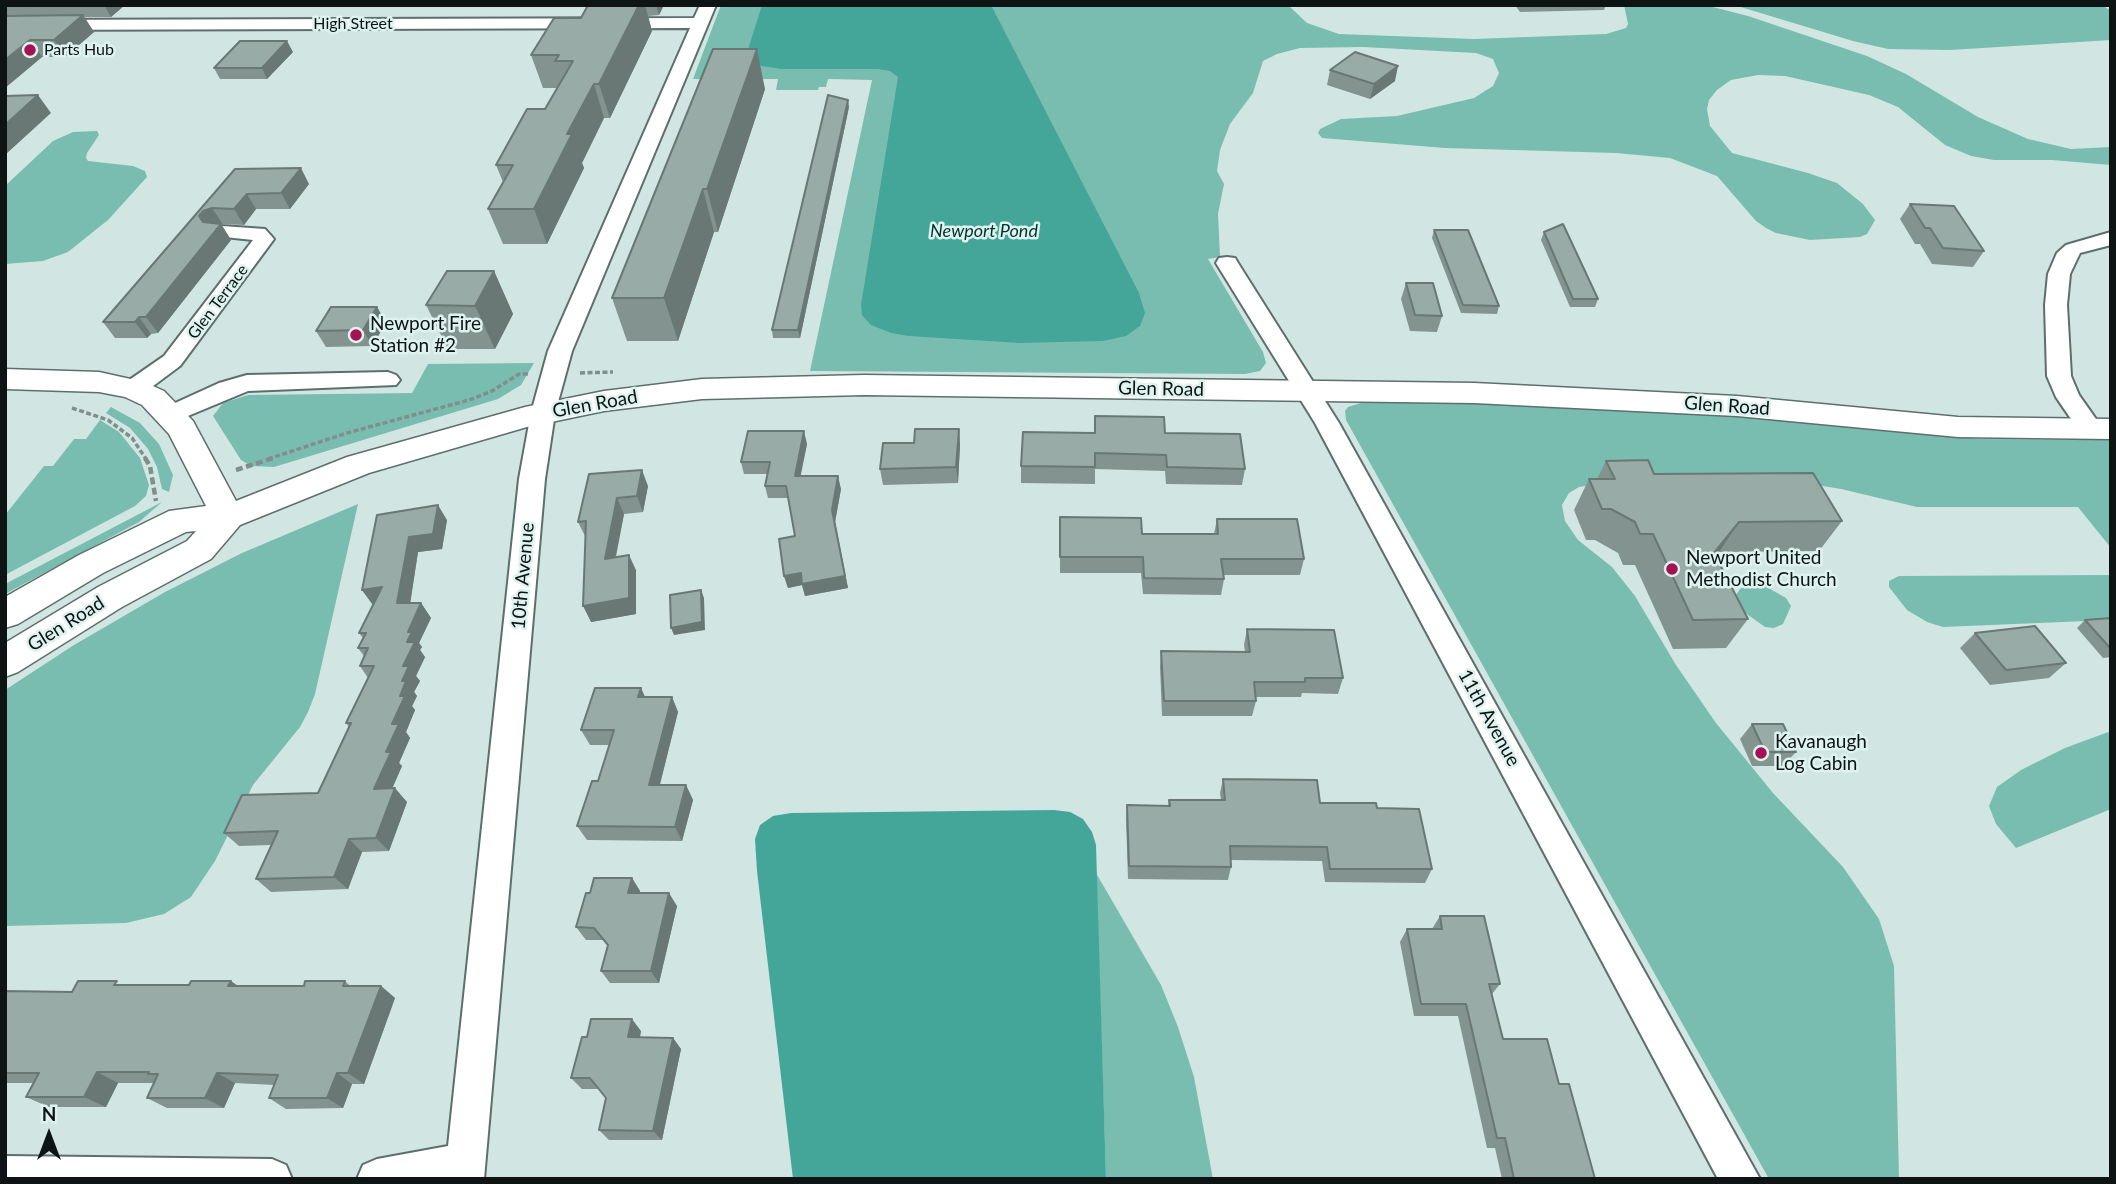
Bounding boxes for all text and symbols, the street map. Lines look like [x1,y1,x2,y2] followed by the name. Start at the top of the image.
[313,14,393,34] street label: High Street
[44,40,114,60] place label: Parts Hub
[22,42,38,58] marker: Parts Hub
[930,220,1038,242] water label: Newport Pond
[184,261,252,343] street label: Glen Terrace
[370,313,481,357] place label: Newport Fire Station #2
[348,327,364,343] marker: Newport Fire Station #2
[1118,377,1204,401] street label: Glen Road
[551,385,639,423] street label: Glen Road
[1683,392,1771,420] street label: Glen Road
[507,522,539,630] street label: 10th Avenue
[1686,547,1837,591] place label: Newport United Methodist Church
[1664,561,1680,577] marker: Newport United Methodist Church
[24,592,108,656] street label: Glen Road
[1453,666,1525,770] street label: 11th Avenue
[1775,731,1867,775] place label: Kavanaugh Log Cabin
[1753,745,1769,761] marker: Kavanaugh Log Cabin
[14,1100,84,1170] north arrow
[42,1102,56,1125] text: N

